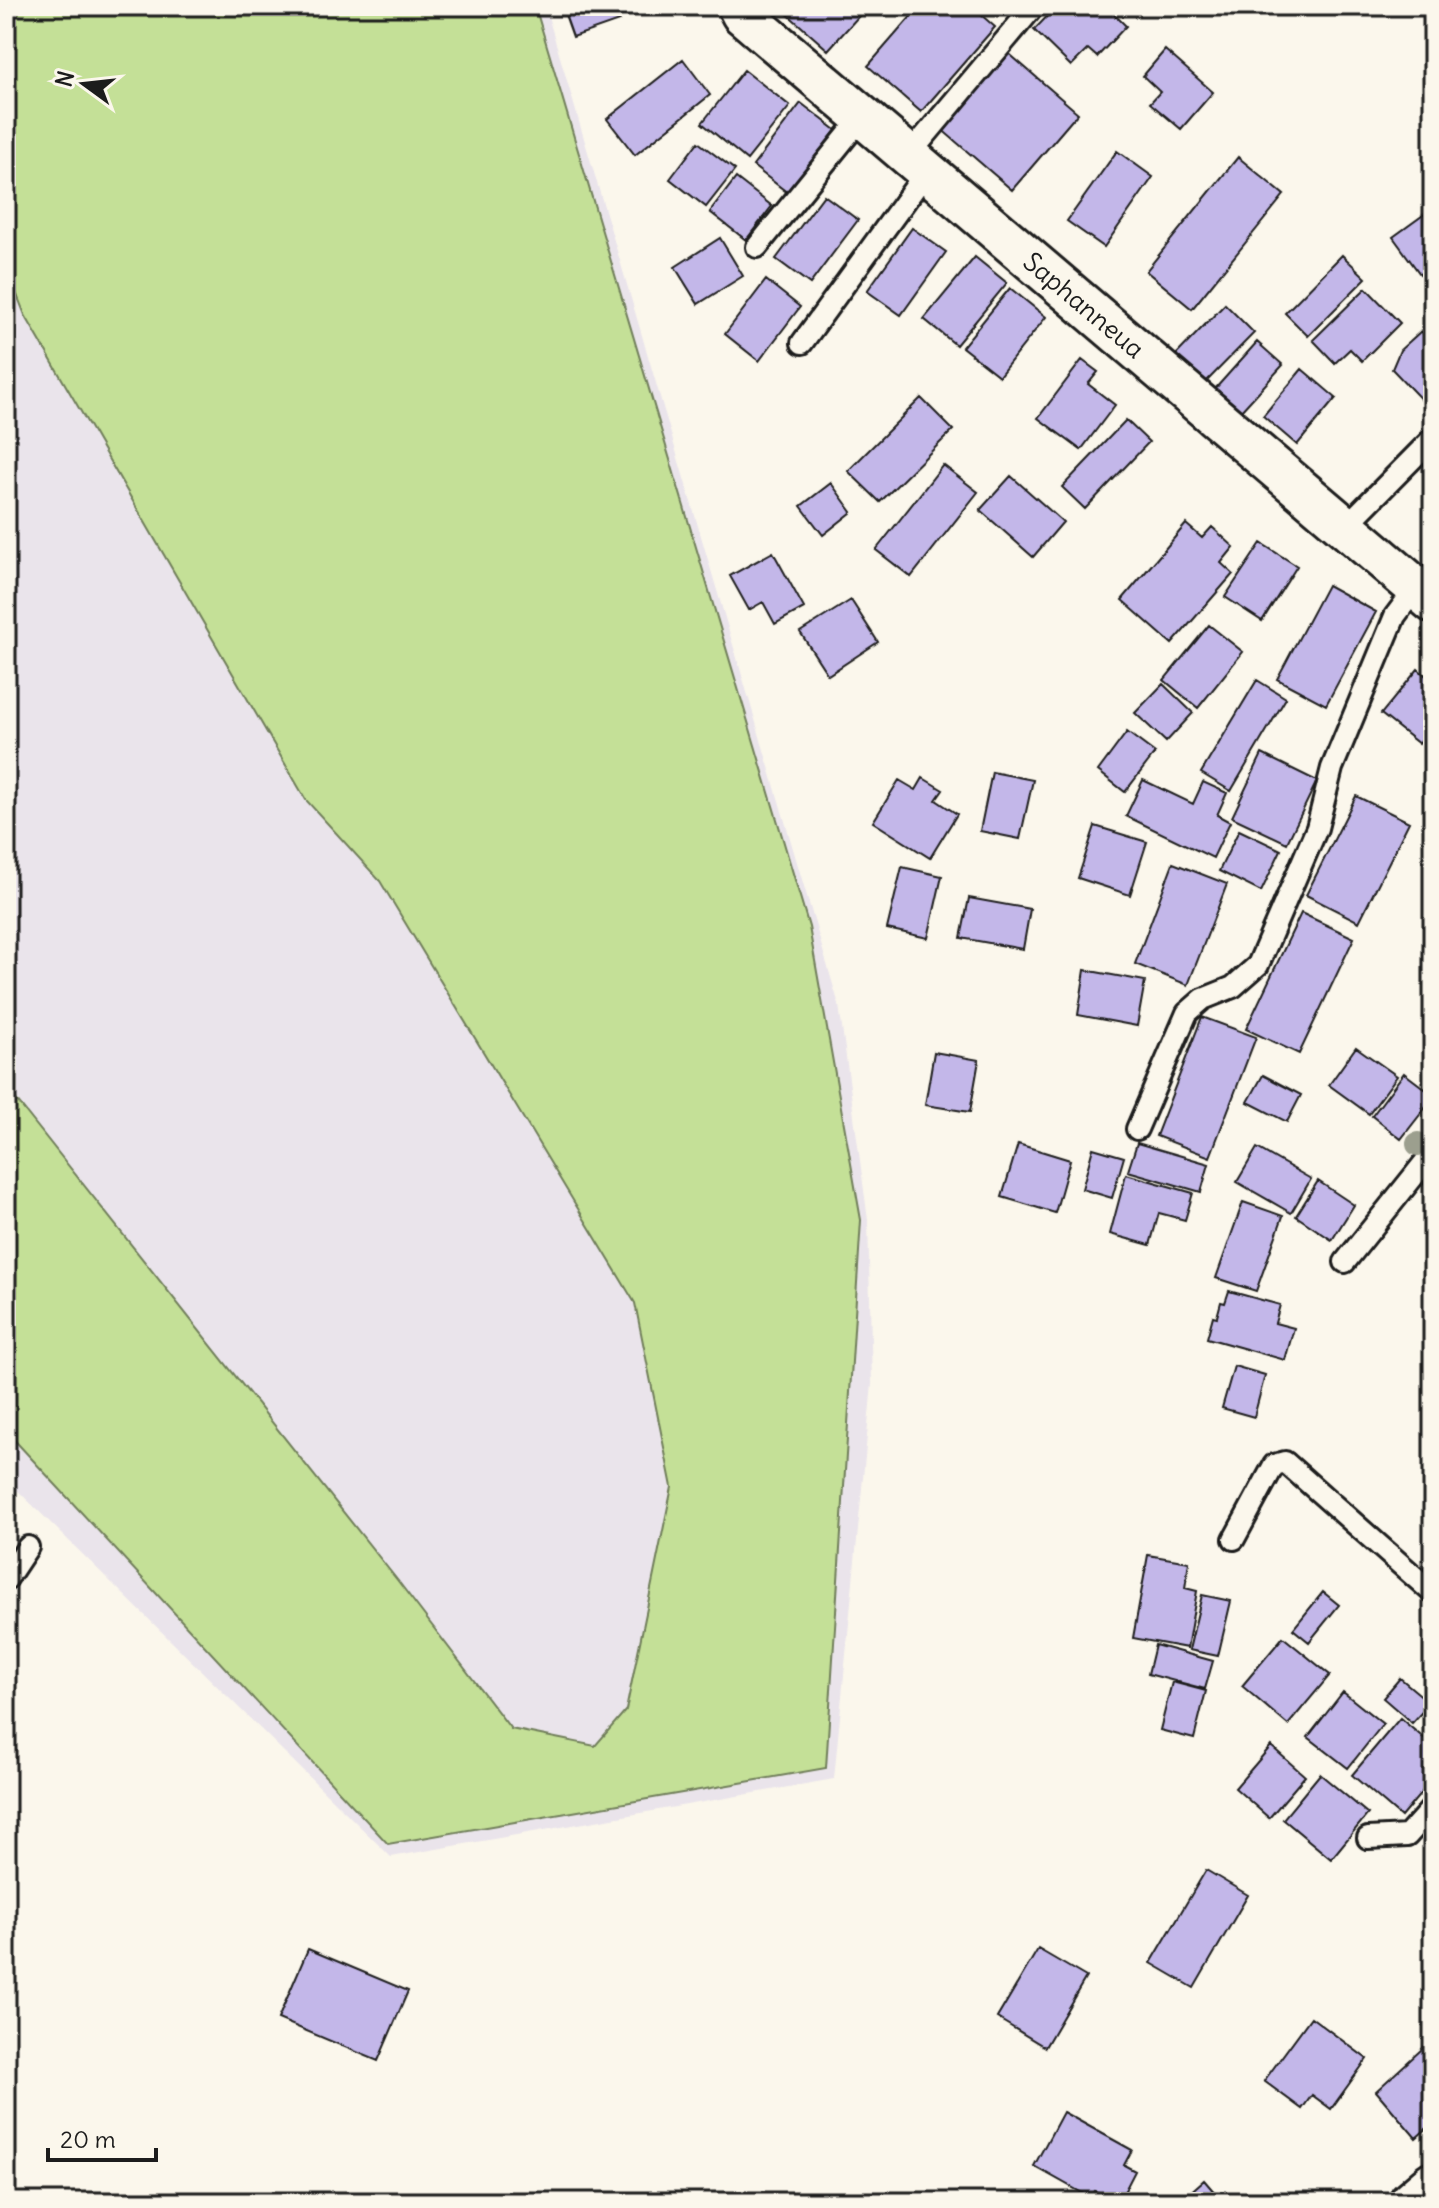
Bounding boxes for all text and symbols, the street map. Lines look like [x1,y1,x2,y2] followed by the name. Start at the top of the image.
[44,44,124,124] north arrow
[49,68,80,90] text: N
[1017,245,1151,365] street label: Saphanneua
[48,2112,156,2162] scale bar
[60,2124,116,2154] text: 20 m

